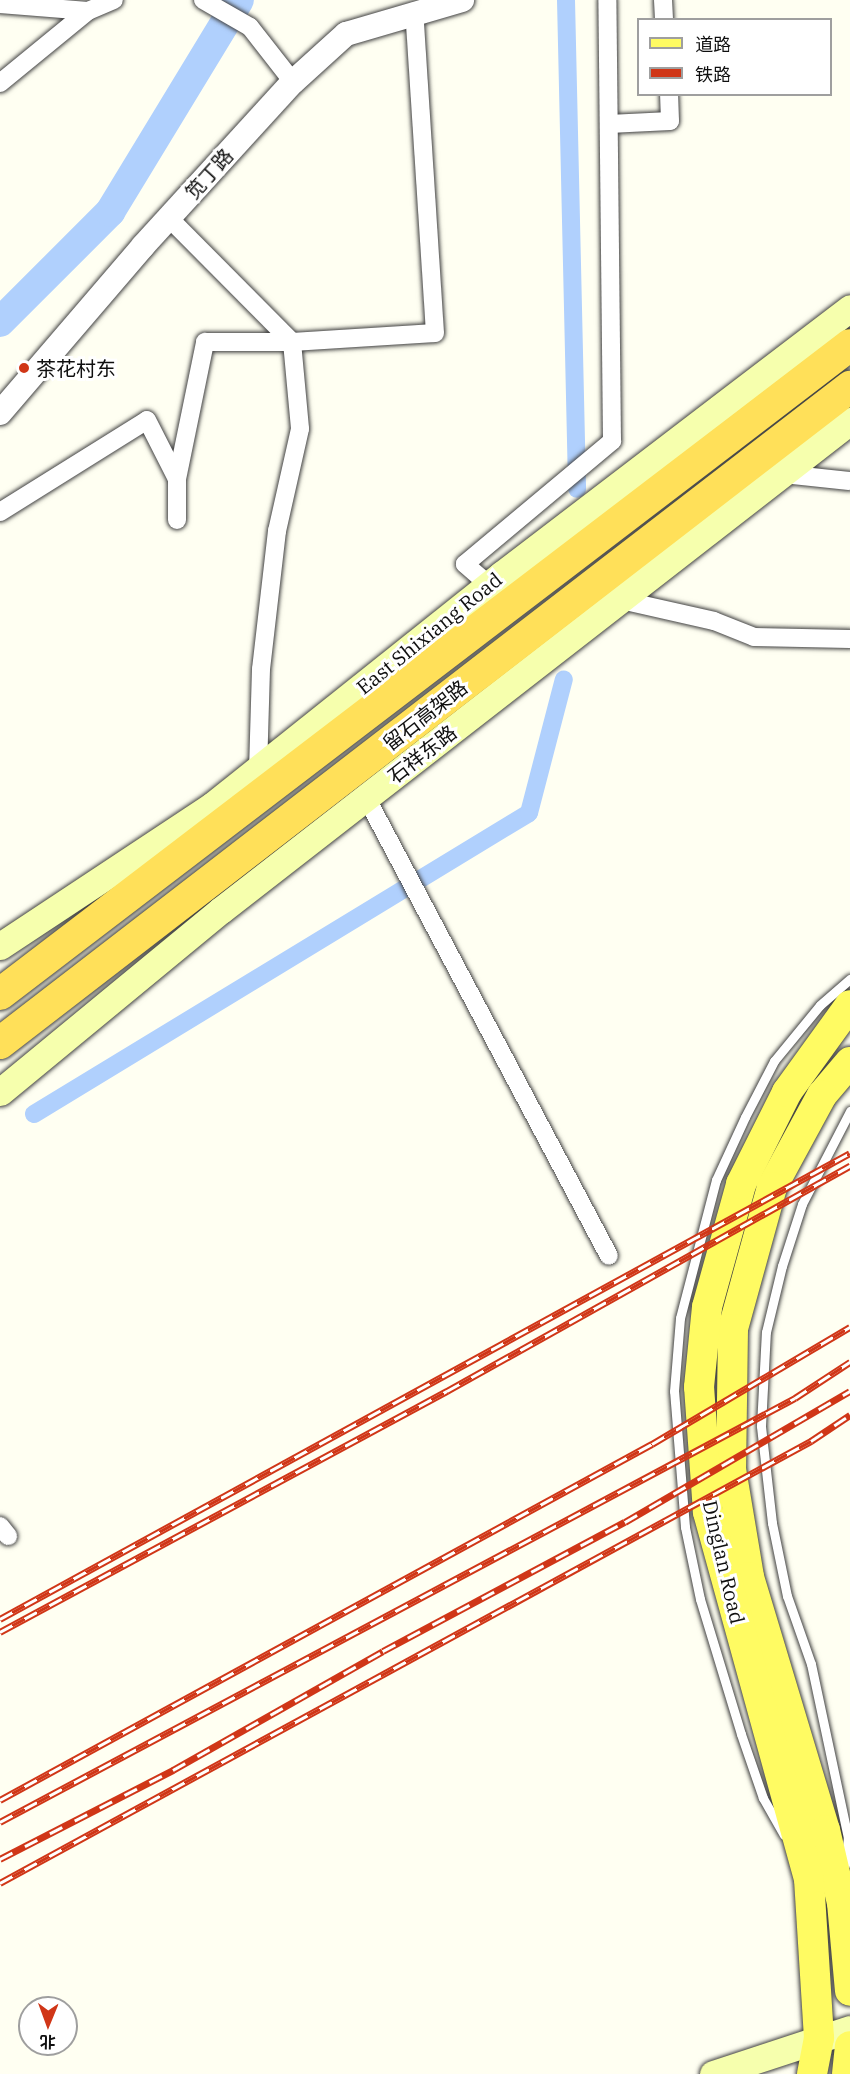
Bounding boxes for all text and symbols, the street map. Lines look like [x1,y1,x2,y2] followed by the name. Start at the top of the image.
[637,18,832,96] legend
[695,33,731,56] text: 道路
[695,63,731,86] text: 铁路
[180,144,238,204] street label: 笕丁路
[36,356,116,380] place label: 茶花村东
[17,361,31,375] marker: 茶花村东
[351,567,507,699] street label: East Shixiang Road
[378,675,472,755] street label: 留石高架路
[383,720,461,788] street label: 石祥东路
[698,1498,750,1626] street label: Dinglan Road
[18,1996,78,2056] north arrow
[40,2032,56,2052] text: 北

